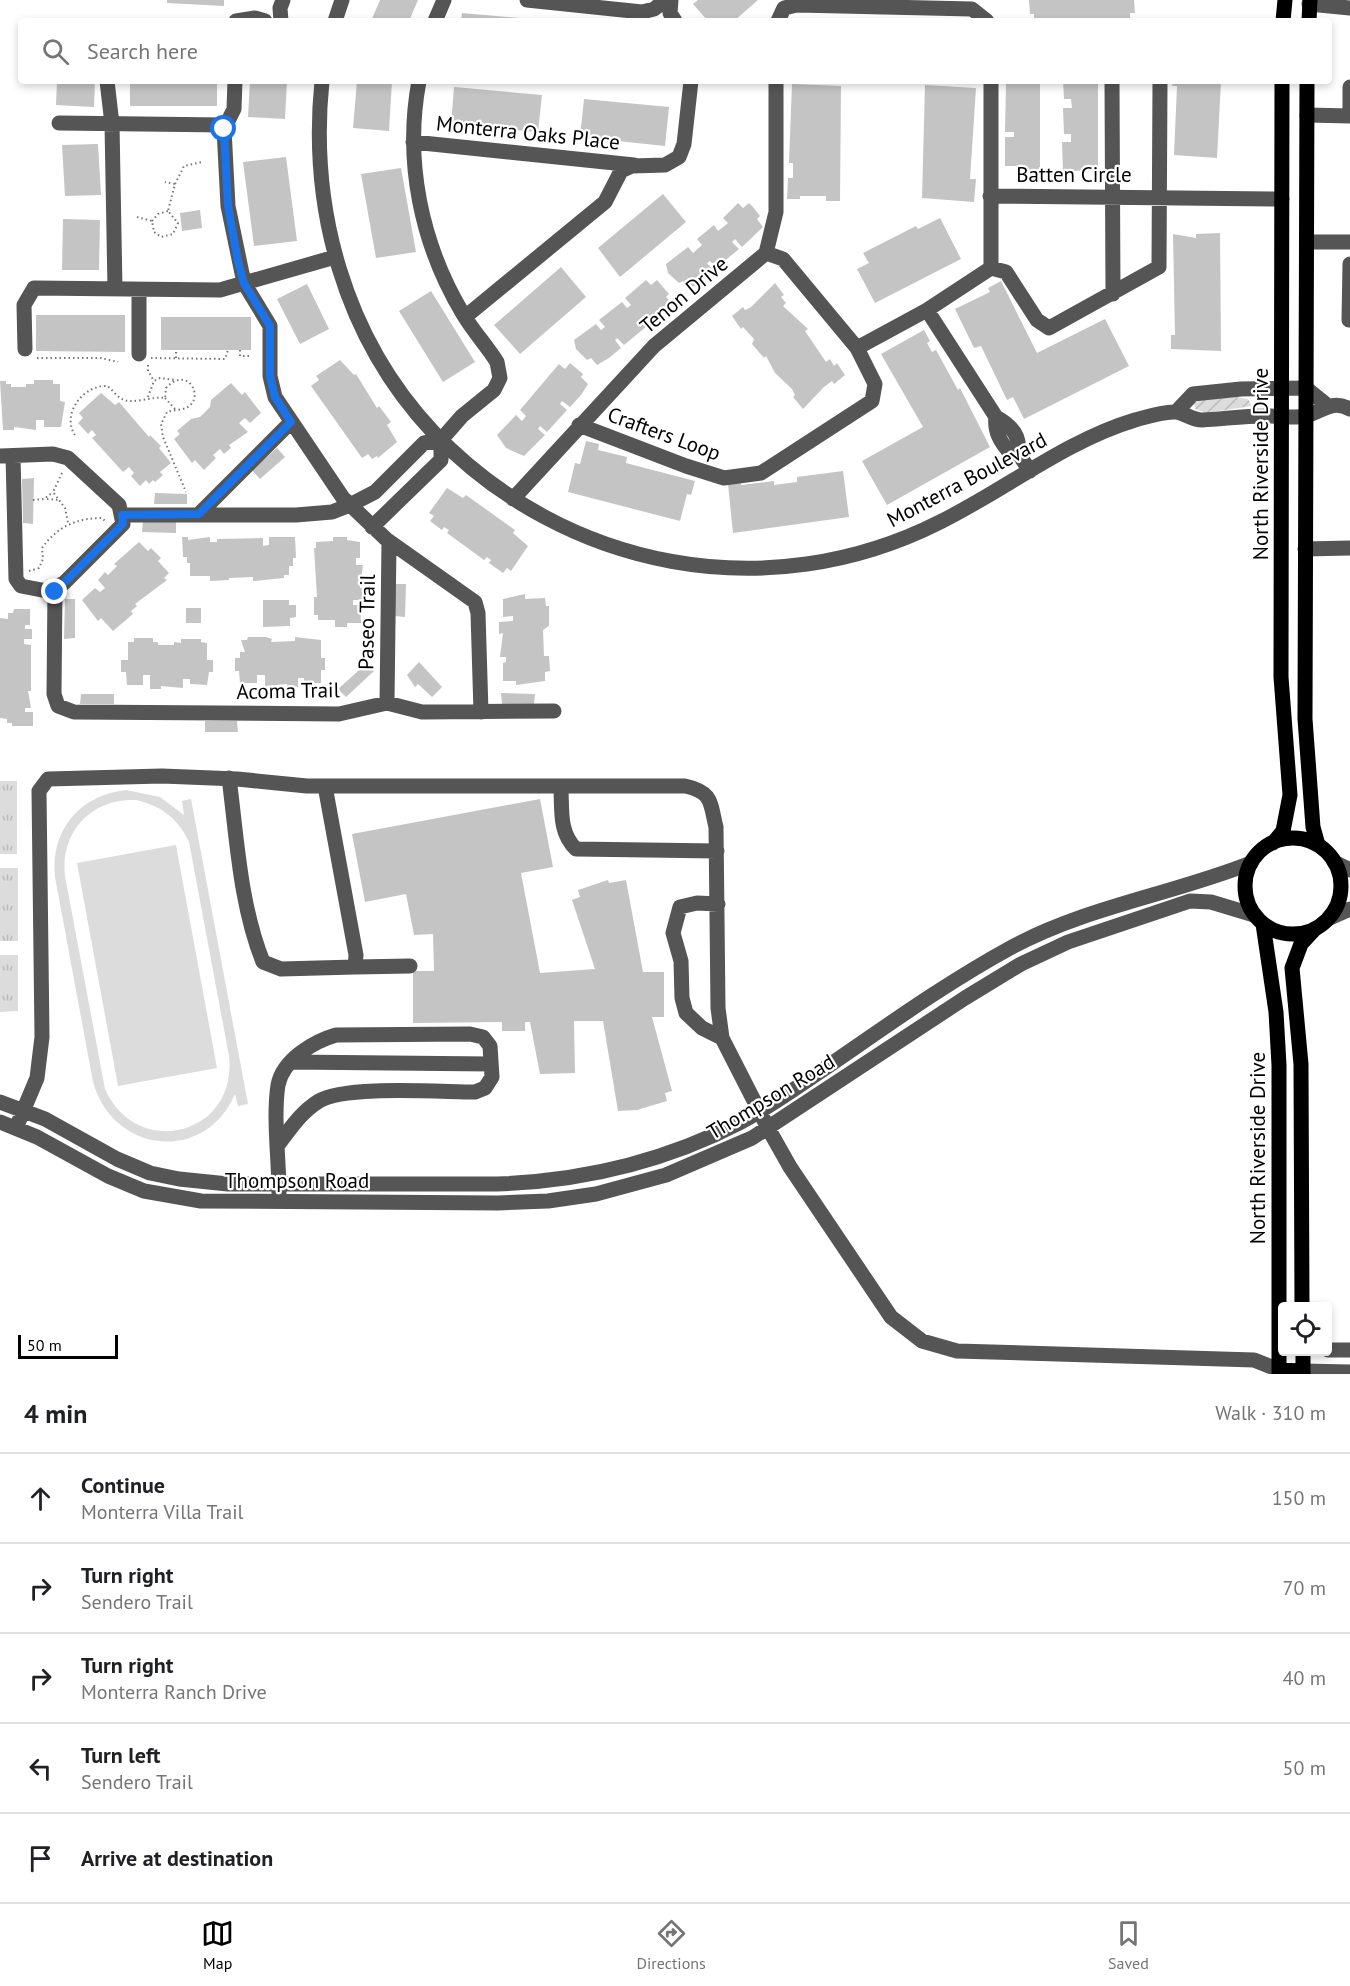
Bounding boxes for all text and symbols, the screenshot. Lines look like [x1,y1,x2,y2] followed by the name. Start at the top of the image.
[18,18,1332,84] search box
[39,35,72,68] icon: search
[87,37,198,65] text: Search here
[435,109,621,156] street label: Monterra Oaks Place
[210,115,236,141] route start
[1016,161,1132,188] street label: Batten Circle
[634,250,733,339] street label: Tenon Drive
[1247,368,1274,560] street label: North Riverside Drive
[604,401,724,466] street label: Crafters Loop
[882,426,1051,533] street label: Monterra Boulevard
[352,574,381,670] street label: Paseo Trail
[41,578,67,604] route end
[236,676,340,705] street label: Acoma Trail
[702,1048,840,1145] street label: Thompson Road
[1244,1052,1271,1244] street label: North Riverside Drive
[225,1167,369,1194] street label: Thompson Road
[1278,1302,1332,1356] map controls
[1278,1302,1332,1356] button: locate
[18,1332,118,1360] scale bar
[27,1335,62,1355] text: 50 m
[24,1397,87,1430] text: 4 min
[1215,1400,1326,1426] text: Walk · 310 m
[81,1471,165,1499] text: Continue
[24,1482,57,1515] icon: ahead
[1272,1485,1326,1511] text: 150 m
[81,1499,243,1525] text: Monterra Villa Trail
[81,1561,173,1589] text: Turn right
[24,1572,57,1605] icon: right
[1283,1575,1326,1601] text: 70 m
[81,1589,193,1615] text: Sendero Trail
[81,1651,173,1679] text: Turn right
[24,1662,57,1695] icon: right
[1283,1665,1326,1691] text: 40 m
[81,1679,267,1705] text: Monterra Ranch Drive
[81,1741,161,1769] text: Turn left
[24,1752,57,1785] icon: left
[1283,1755,1326,1781] text: 50 m
[81,1769,193,1795] text: Sendero Trail
[24,1842,57,1875] icon: arrive
[81,1844,273,1872] text: Arrive at destination
[201,1917,234,1973] tab: Map
[637,1917,706,1973] tab: Directions
[1108,1917,1149,1973] tab: Saved

